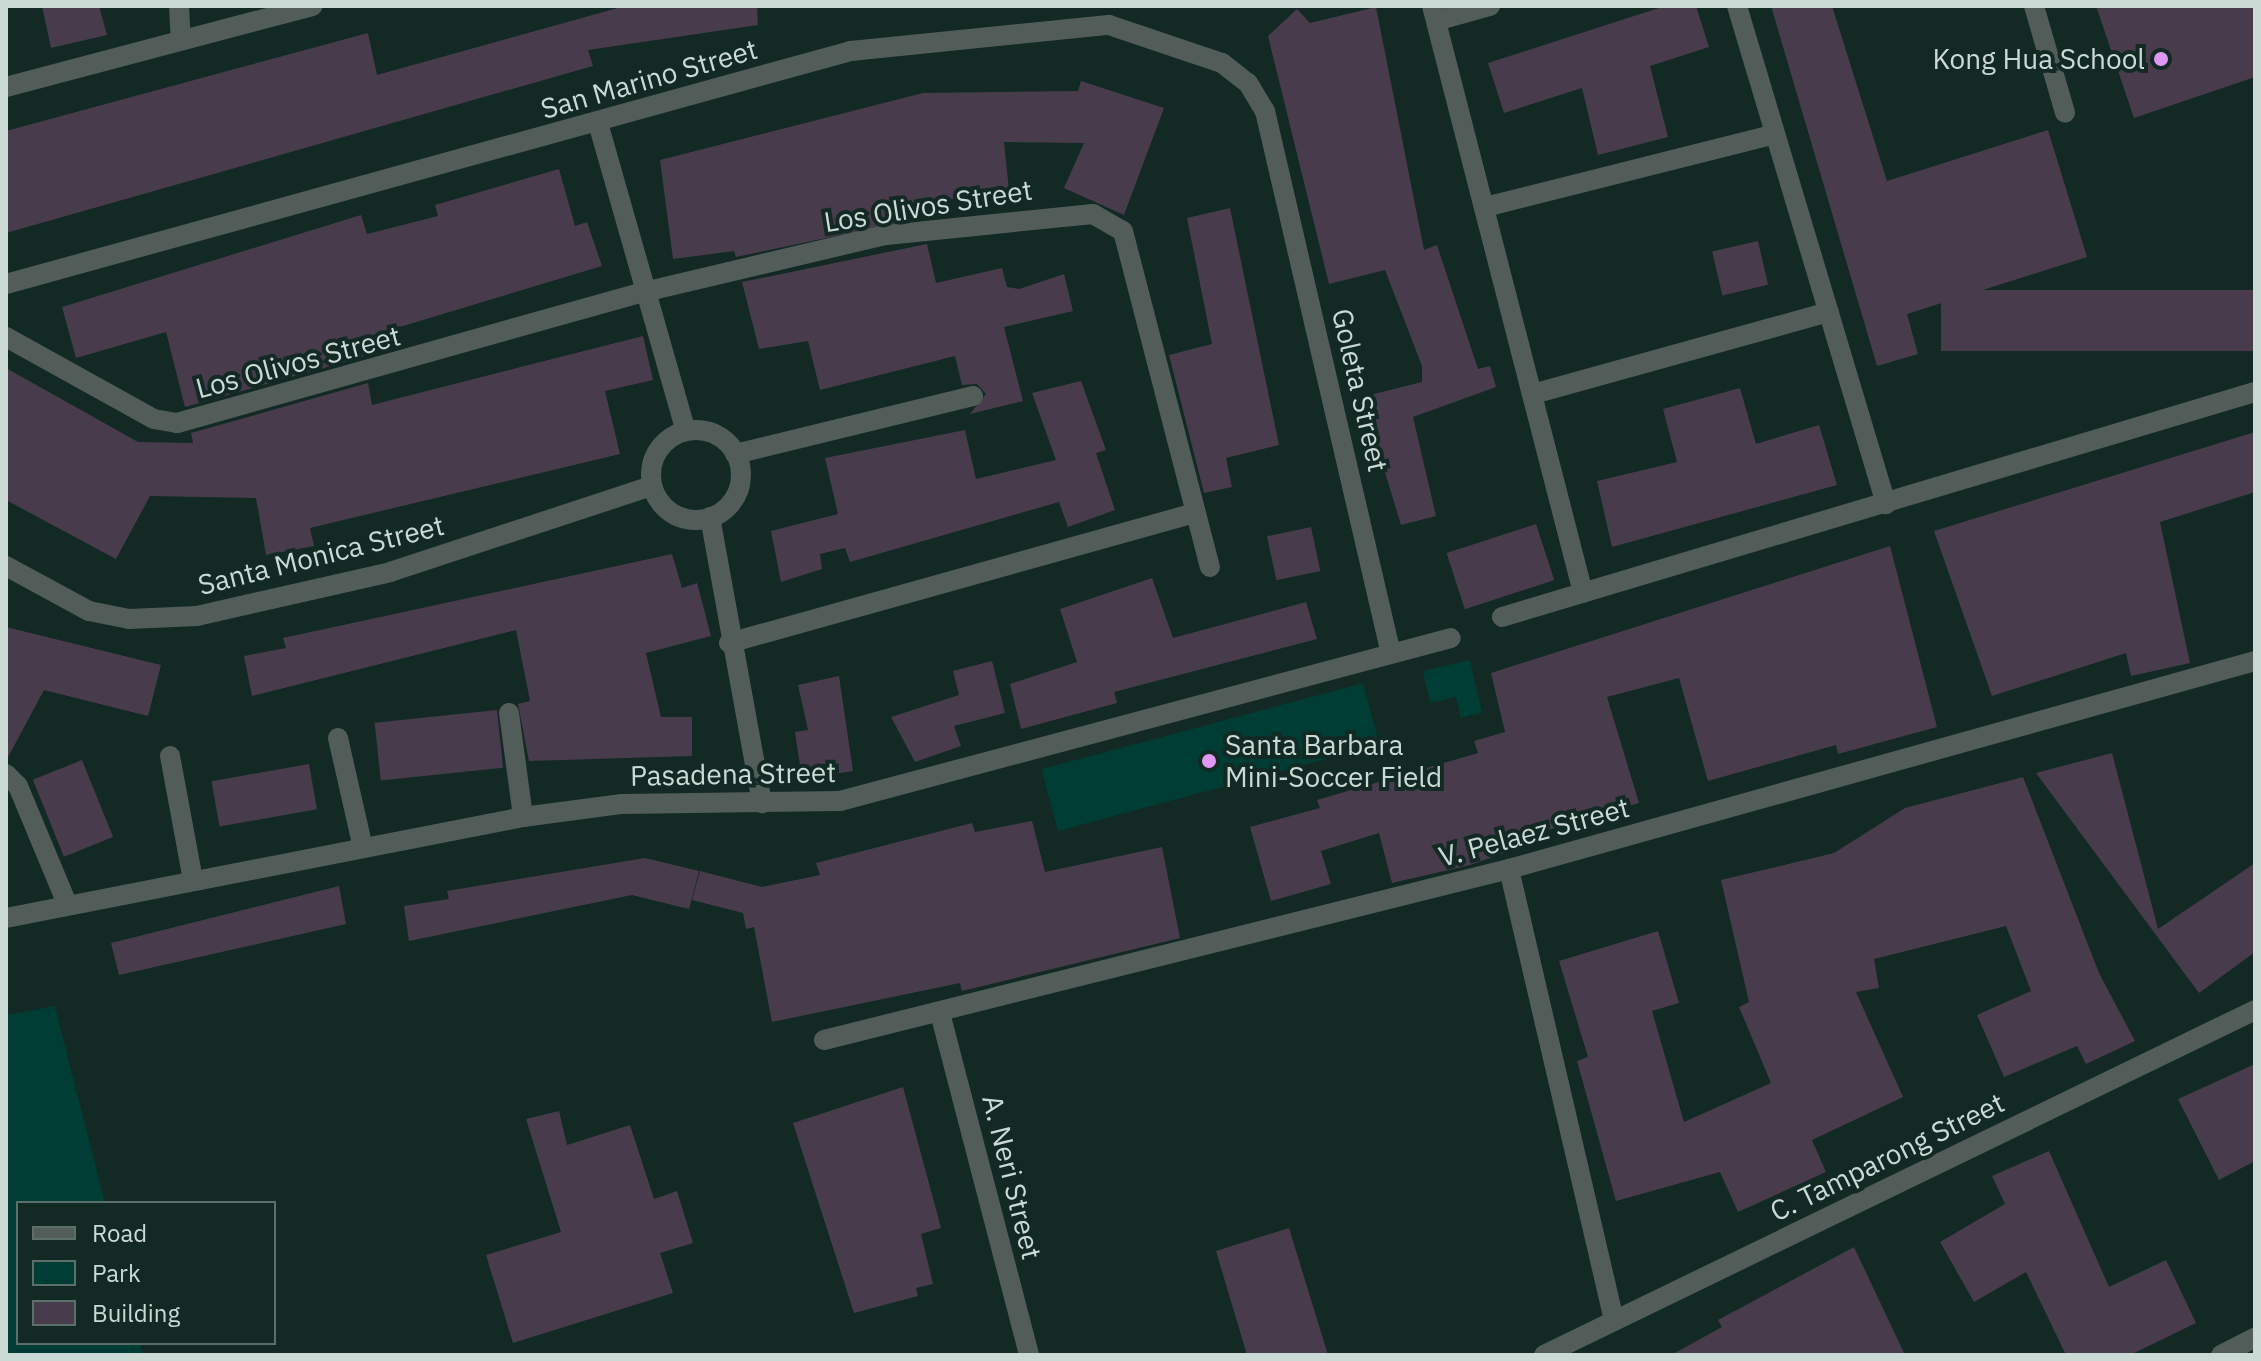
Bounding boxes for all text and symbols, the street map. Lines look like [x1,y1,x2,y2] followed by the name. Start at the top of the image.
[537,32,761,126] street label: San Marino Street
[1932,42,2145,76] place label: Kong Hua School
[2152,50,2170,68] marker: Kong Hua School
[821,173,1035,239] street label: Los Olivos Street
[1325,305,1395,475] street label: Goleta Street
[192,319,404,405] street label: Los Olivos Street
[195,508,447,602] street label: Santa Monica Street
[1225,728,1442,794] place label: Santa Barbara Mini-Soccer Field
[1200,752,1218,770] marker: Santa Barbara Mini-Soccer Field
[630,755,836,793] street label: Pasadena Street
[1435,790,1633,874] street label: V. Pelaez Street
[1765,1086,2009,1228] street label: C. Tamparong Street
[975,1091,1049,1263] street label: A. Neri Street
[16,1201,276,1345] legend
[92,1217,147,1249] text: Road
[92,1257,141,1289] text: Park
[92,1297,180,1329] text: Building

